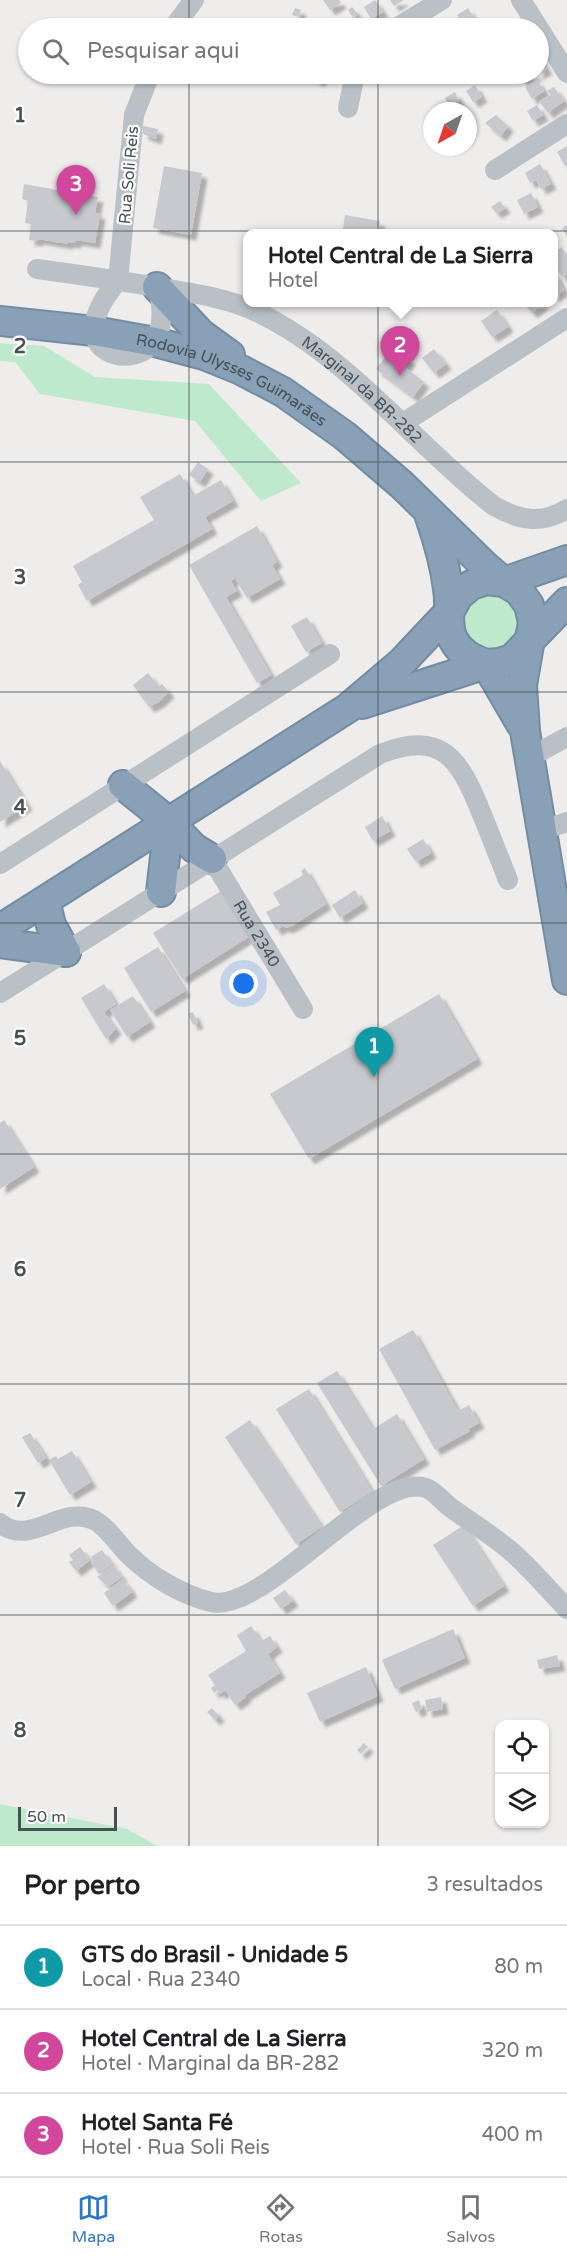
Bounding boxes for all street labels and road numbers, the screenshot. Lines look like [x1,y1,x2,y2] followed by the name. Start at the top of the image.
[115,125,143,225] street label: Rua Soli Reis
[134,330,330,431] street label: Rodovia Ulysses Guimarães
[297,333,427,447] street label: Marginal da BR-282
[228,897,284,971] street label: Rua 2340

